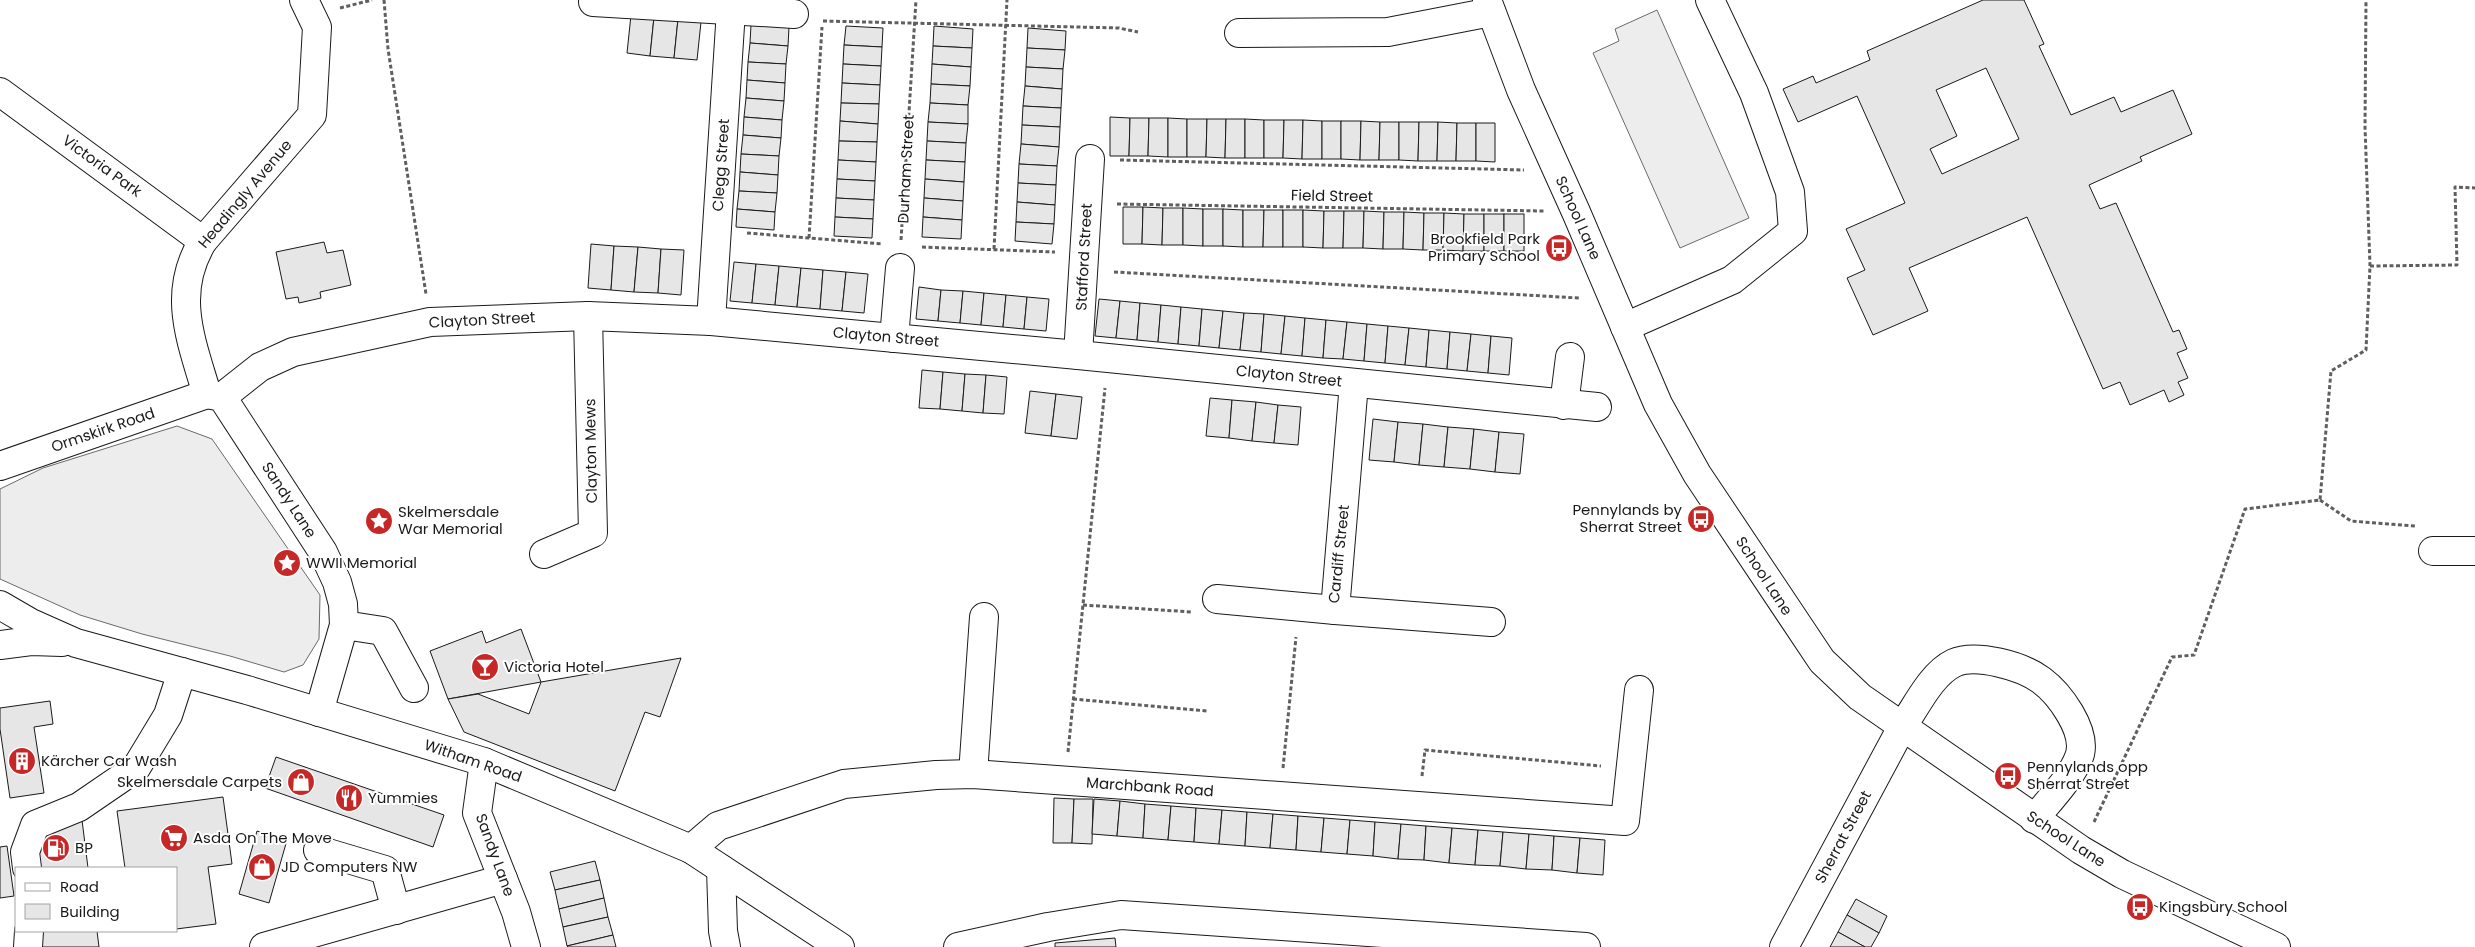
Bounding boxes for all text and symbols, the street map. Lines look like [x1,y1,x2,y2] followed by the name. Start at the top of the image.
[892,114,919,224] street label: Durham Street
[707,118,734,212] street label: Clegg Street
[58,130,147,202] street label: Victoria Park
[193,135,296,252] street label: Headingly Avenue
[1551,172,1606,263] street label: School Lane
[1291,184,1373,207] street label: Field Street
[1070,203,1097,311] street label: Stafford Street
[1428,228,1540,266] place label: Brookfield Park Primary School
[1544,233,1574,263] bus stop icon: Brookfield Park Primary School
[428,306,536,333] street label: Clayton Street
[832,321,940,352] street label: Clayton Street
[1235,359,1343,392] street label: Clayton Street
[579,398,602,504] street label: Clayton Mews
[48,402,158,457] street label: Ormskirk Road
[257,458,322,542] street label: Sandy Lane
[1572,499,1683,537] place label: Pennylands by Sherrat Street
[398,501,503,539] place label: Skelmersdale War Memorial
[1323,504,1354,604] street label: Cardiff Street
[1686,504,1716,534] bus stop icon: Pennylands by Sherrat Street
[364,506,394,536] place icon: Skelmersdale War Memorial
[1731,532,1798,619] street label: School Lane
[272,548,302,578] place icon: WWII Memorial
[306,552,417,573] place label: WWII Memorial
[470,652,500,682] bar icon: Victoria Hotel
[504,656,604,677] place label: Victoria Hotel
[422,734,525,787] street label: Witham Road
[7,746,37,776] building icon: Kärcher Car Wash
[41,750,177,771] place label: Kärcher Car Wash
[2027,756,2148,794] place label: Pennylands opp Sherrat Street
[1993,761,2023,791] bus stop icon: Pennylands opp Sherrat Street
[286,767,316,797] shop icon: Skelmersdale Carpets
[117,771,282,792] place label: Skelmersdale Carpets
[1085,772,1215,801] street label: Marchbank Road
[334,783,364,813] restaurant icon: Yummies
[368,787,438,808] place label: Yummies
[1809,787,1876,887] street label: Sherrat Street
[2023,805,2110,872] street label: School Lane
[471,811,520,899] street label: Sandy Lane
[159,823,189,853] supermarket icon: Asda On The Move
[193,827,332,848] place label: Asda On The Move
[41,833,71,863] fuel station icon: BP
[75,837,93,858] place label: BP
[247,852,277,882] shop icon: JD Computers NW
[281,856,418,877] place label: JD Computers NW
[15,867,178,932] legend
[60,876,99,897] text: Road
[2125,892,2155,922] bus stop icon: Kingsbury School
[2159,896,2287,917] place label: Kingsbury School
[60,901,120,922] text: Building

